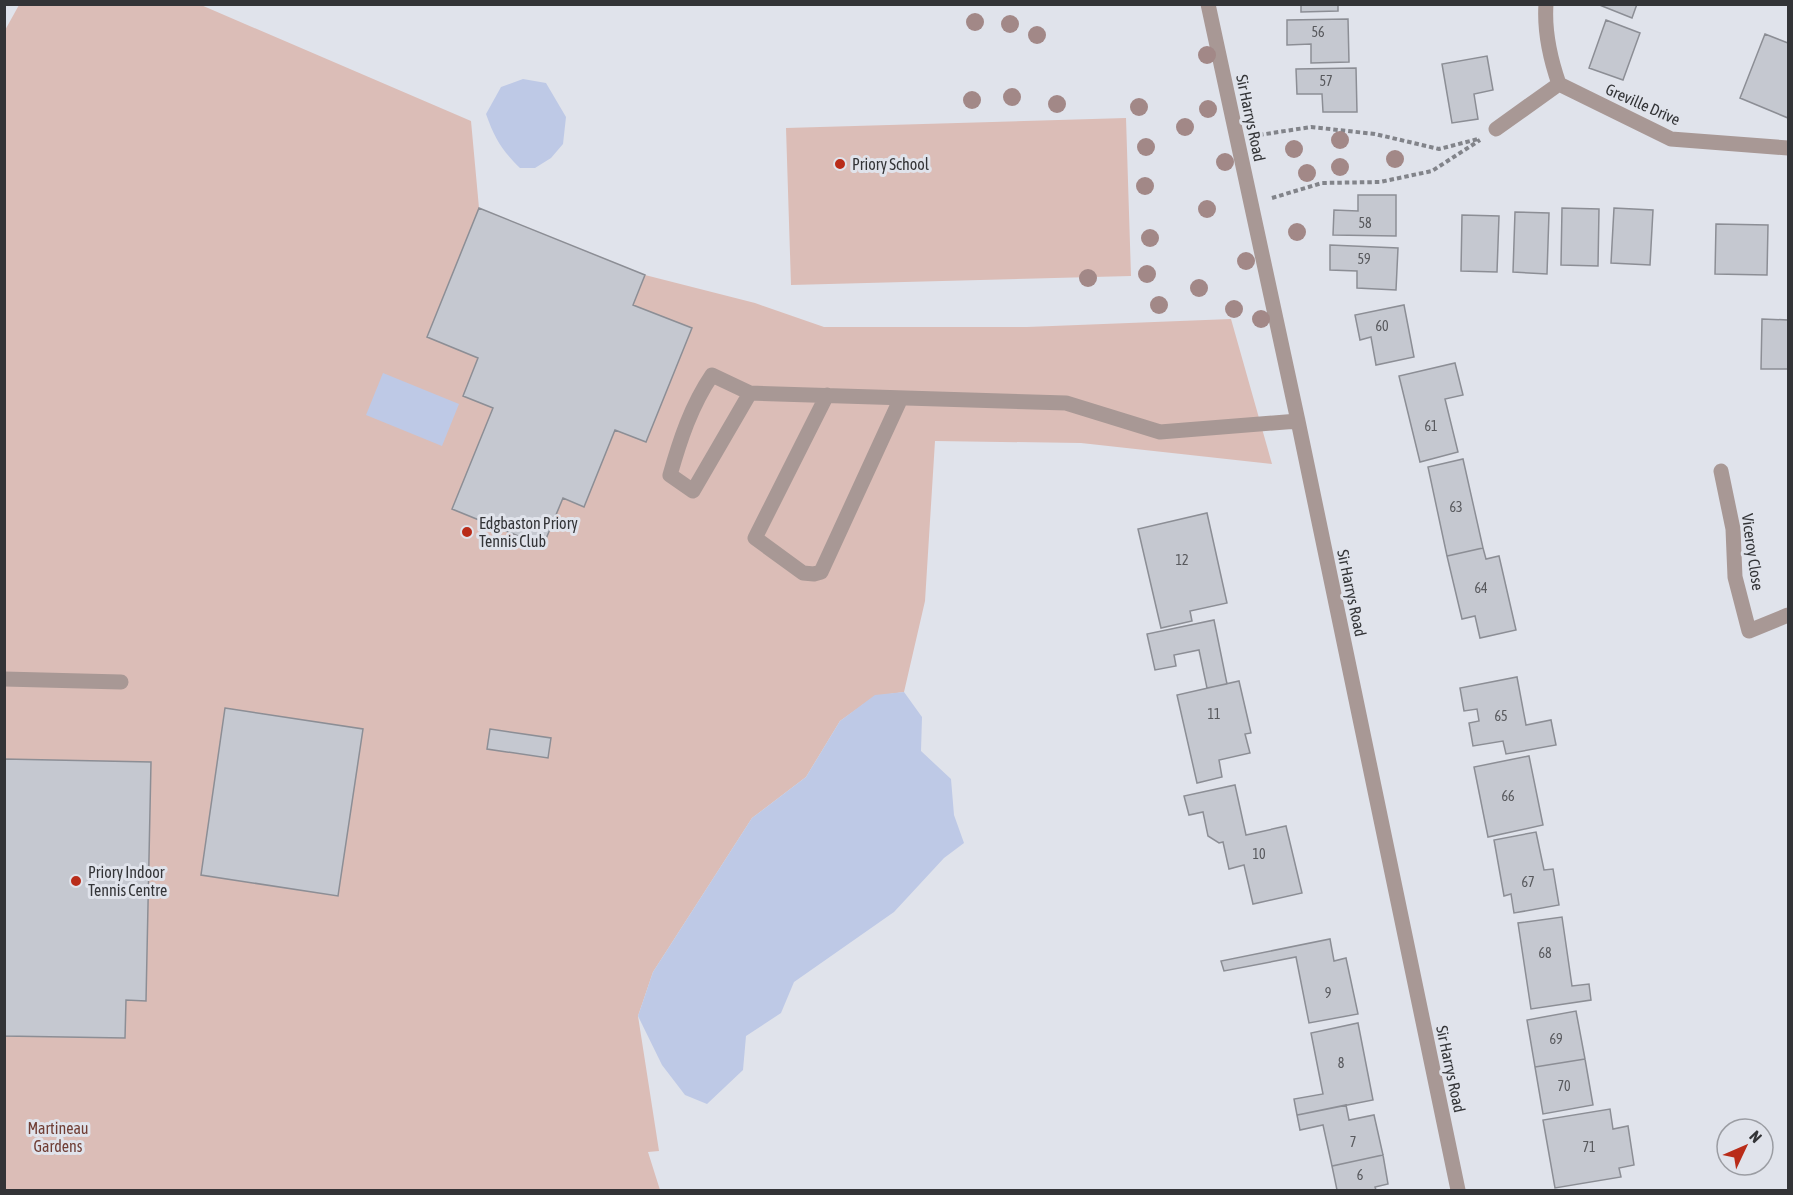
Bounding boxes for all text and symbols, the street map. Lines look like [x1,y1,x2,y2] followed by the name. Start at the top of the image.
[1311,24,1325,40] house number: 56
[1232,73,1269,163] street label: Sir Harrys Road
[1319,73,1333,89] house number: 57
[1603,80,1683,128] street label: Greville Drive
[852,155,930,174] place label: Priory School
[833,157,847,171] marker: Priory School
[1358,215,1372,231] house number: 58
[1357,251,1371,267] house number: 59
[1375,318,1389,334] house number: 60
[1424,418,1438,434] house number: 61
[1449,499,1463,515] house number: 63
[1738,512,1767,592] street label: Viceroy Close
[479,514,578,550] place label: Edgbaston Priory Tennis Club
[460,525,474,539] marker: Edgbaston Priory Tennis Club
[1333,548,1370,638] street label: Sir Harrys Road
[1175,552,1189,568] house number: 12
[1474,580,1488,596] house number: 64
[1207,706,1221,722] house number: 11
[1494,708,1508,724] house number: 65
[1501,788,1515,804] house number: 66
[1252,846,1266,862] house number: 10
[88,863,167,899] place label: Priory Indoor Tennis Centre
[69,874,83,888] marker: Priory Indoor Tennis Centre
[1521,874,1535,890] house number: 67
[1538,945,1552,961] house number: 68
[1325,985,1331,1001] house number: 9
[1432,1024,1469,1114] street label: Sir Harrys Road
[1549,1031,1563,1047] house number: 69
[1338,1055,1345,1071] house number: 8
[1557,1078,1571,1094] house number: 70
[1715,1117,1775,1177] north arrow
[27,1119,89,1155] park label: Martineau Gardens
[1746,1127,1766,1146] text: N
[1350,1134,1356,1150] house number: 7
[1582,1139,1596,1155] house number: 71
[1357,1167,1364,1183] house number: 6

